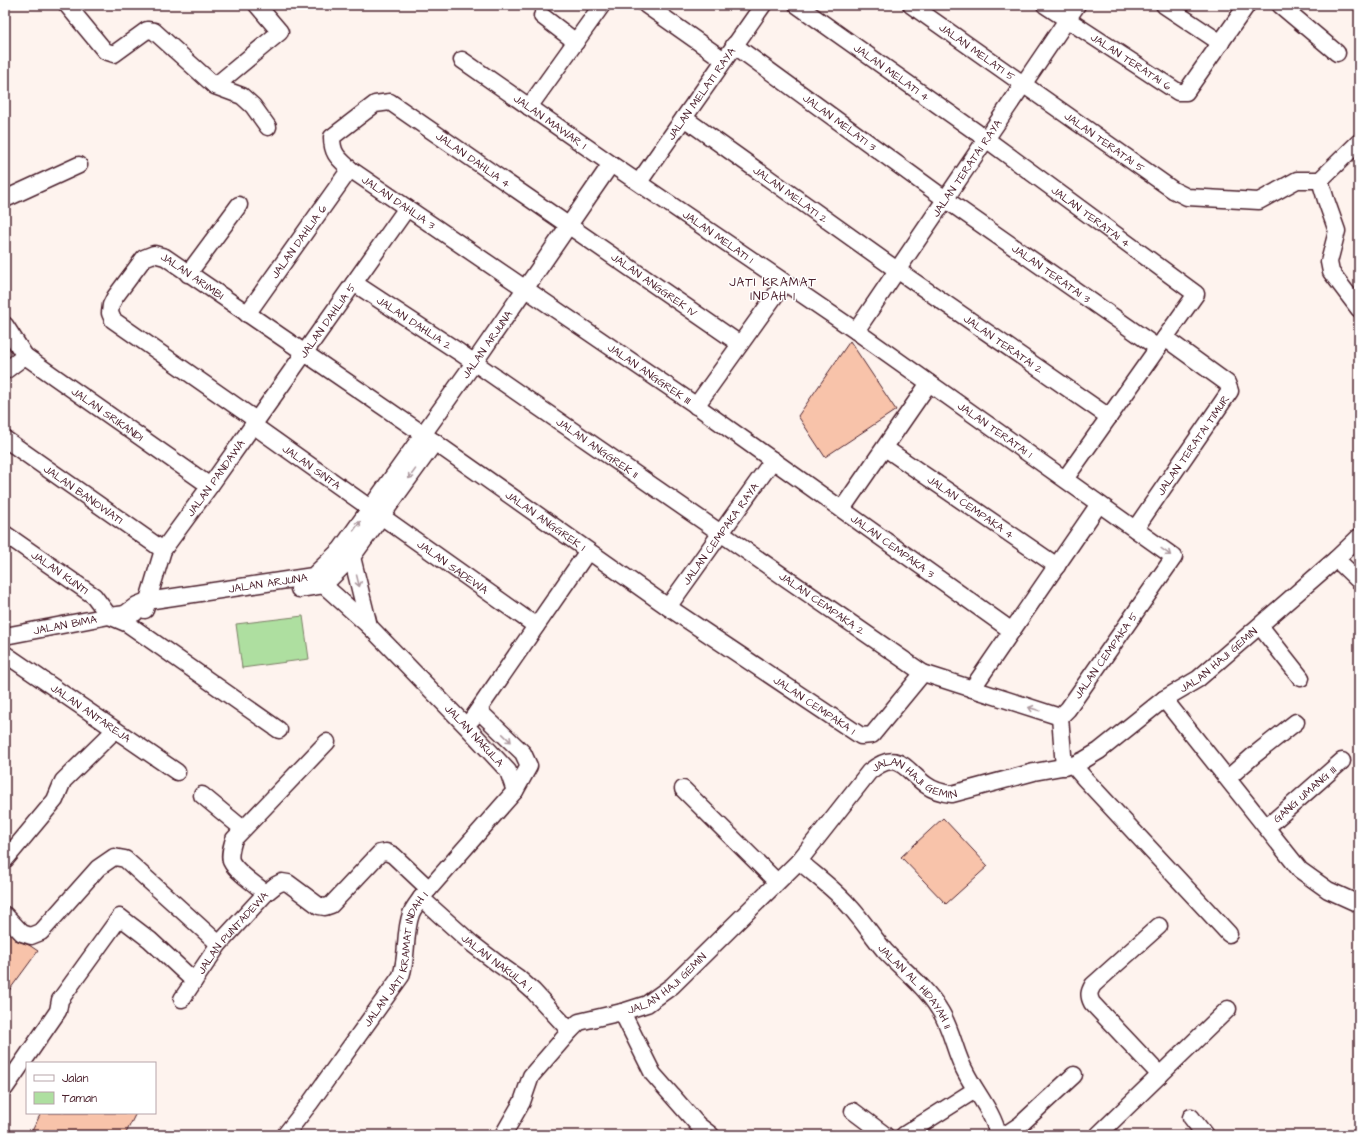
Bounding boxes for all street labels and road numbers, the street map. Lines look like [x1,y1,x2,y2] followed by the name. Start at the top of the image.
[936,20,1018,84] street label: JALAN MELATI 5
[1088,29,1175,93] street label: JALAN TERATAI 6
[851,40,933,104] street label: JALAN MELATI 4
[663,44,739,143] street label: JALAN MELATI RAYA
[800,90,880,154] street label: JALAN MELATI 3
[510,91,590,153] street label: JALAN MAWAR I
[1062,108,1148,175] street label: JALAN TERATAI 5
[928,116,1005,220] street label: JALAN TERATAI RAYA
[433,129,514,192] street label: JALAN DAHLIA 4
[750,162,831,226] street label: JALAN MELATI 2
[359,172,439,233] street label: JALAN DAHLIA 3
[1048,182,1134,251] street label: JALAN TERATAI 4
[267,201,330,281] street label: JALAN DAHLIA 6
[680,207,757,267] street label: JALAN MELATI 1
[1009,241,1094,306] street label: JALAN TERATAI 3
[159,249,227,303] street label: JALAN ARIMBI
[608,250,700,320] street label: JALAN ANGGREK IV
[296,280,359,361] street label: JALAN DAHLIA 5
[374,292,455,353] street label: JALAN DAHLIA 2
[458,307,516,381] street label: JALAN ARJUNA
[961,311,1047,377] street label: JALAN TERATAI 2
[605,340,695,408] street label: JALAN ANGGREK III
[69,384,147,445] street label: JALAN SRIKANDI
[1153,392,1233,498] street label: JALAN TERATAI TIMUR
[954,398,1036,462] street label: JALAN TERATAI 1
[553,414,642,482] street label: JALAN ANGGREK II
[183,436,248,519] street label: JALAN PANDAWA
[279,441,344,493] street label: JALAN SINTA
[41,461,127,528] street label: JALAN BANOWATI
[924,472,1017,542] street label: JALAN CEMPAKA 4
[679,480,762,588] street label: JALAN CEMPAKA RAYA
[503,487,589,554] street label: JALAN ANGGREK I
[848,511,938,581] street label: JALAN CEMPAKA 3
[414,536,491,597] street label: JALAN SADEWA
[28,547,92,598] street label: JALAN KUNTI
[776,568,868,638] street label: JALAN CEMPAKA 2
[227,569,308,596] street label: JALAN ARJUNA
[1070,609,1141,701] street label: JALAN CEMPAKA 5
[32,611,98,638] street label: JALAN BIMA
[1177,623,1260,696] street label: JALAN HAJI GEMIN
[771,672,859,738] street label: JALAN CEMPAKA 1
[48,680,134,746] street label: JALAN ANTAREJA
[441,701,507,770] street label: JALAN NAKULA
[868,753,959,802] street label: JALAN HAJI GEMIN
[1270,762,1340,826] street label: GANG UMANG III
[193,888,271,977] street label: JALAN PUNTADEWA
[360,888,431,1029] street label: JALAN JATI KRAMAT INDAH I
[458,930,536,995] street label: JALAN NAKULA I
[875,941,956,1031] street label: JALAN AL HIDAYAH II
[625,949,709,1017] street label: JALAN HAJI GEMIN

